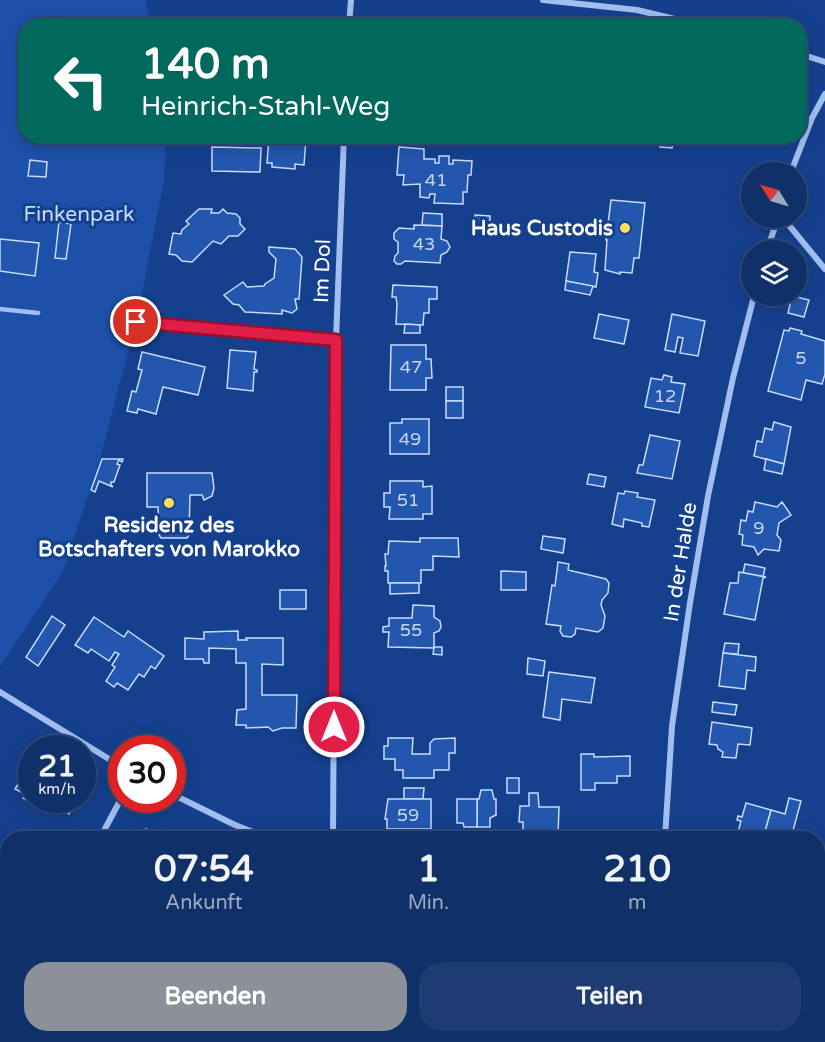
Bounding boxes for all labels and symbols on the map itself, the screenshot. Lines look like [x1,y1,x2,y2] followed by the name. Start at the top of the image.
[741,162,807,228] north arrow
[425,169,447,191] house number: 41
[23,202,135,227] park label: Finkenpark
[471,216,613,241] place label: Haus Custodis
[618,221,632,235] marker: Haus Custodis
[413,233,435,255] house number: 43
[309,239,336,303] street label: Im Dol
[110,296,161,347] pin
[795,347,807,369] house number: 5
[400,356,422,378] house number: 47
[654,385,676,407] house number: 12
[399,428,421,450] house number: 49
[397,489,419,511] house number: 51
[162,496,176,510] marker: Residenz des Botschafters von Marokko
[659,500,702,624] street label: In der Halde
[38,513,300,562] place label: Residenz des Botschafters von Marokko
[753,517,765,539] house number: 9
[400,619,422,641] house number: 55
[302,695,366,759] position arrow
[108,735,186,813] speed limit sign: 30
[397,804,419,826] house number: 59

